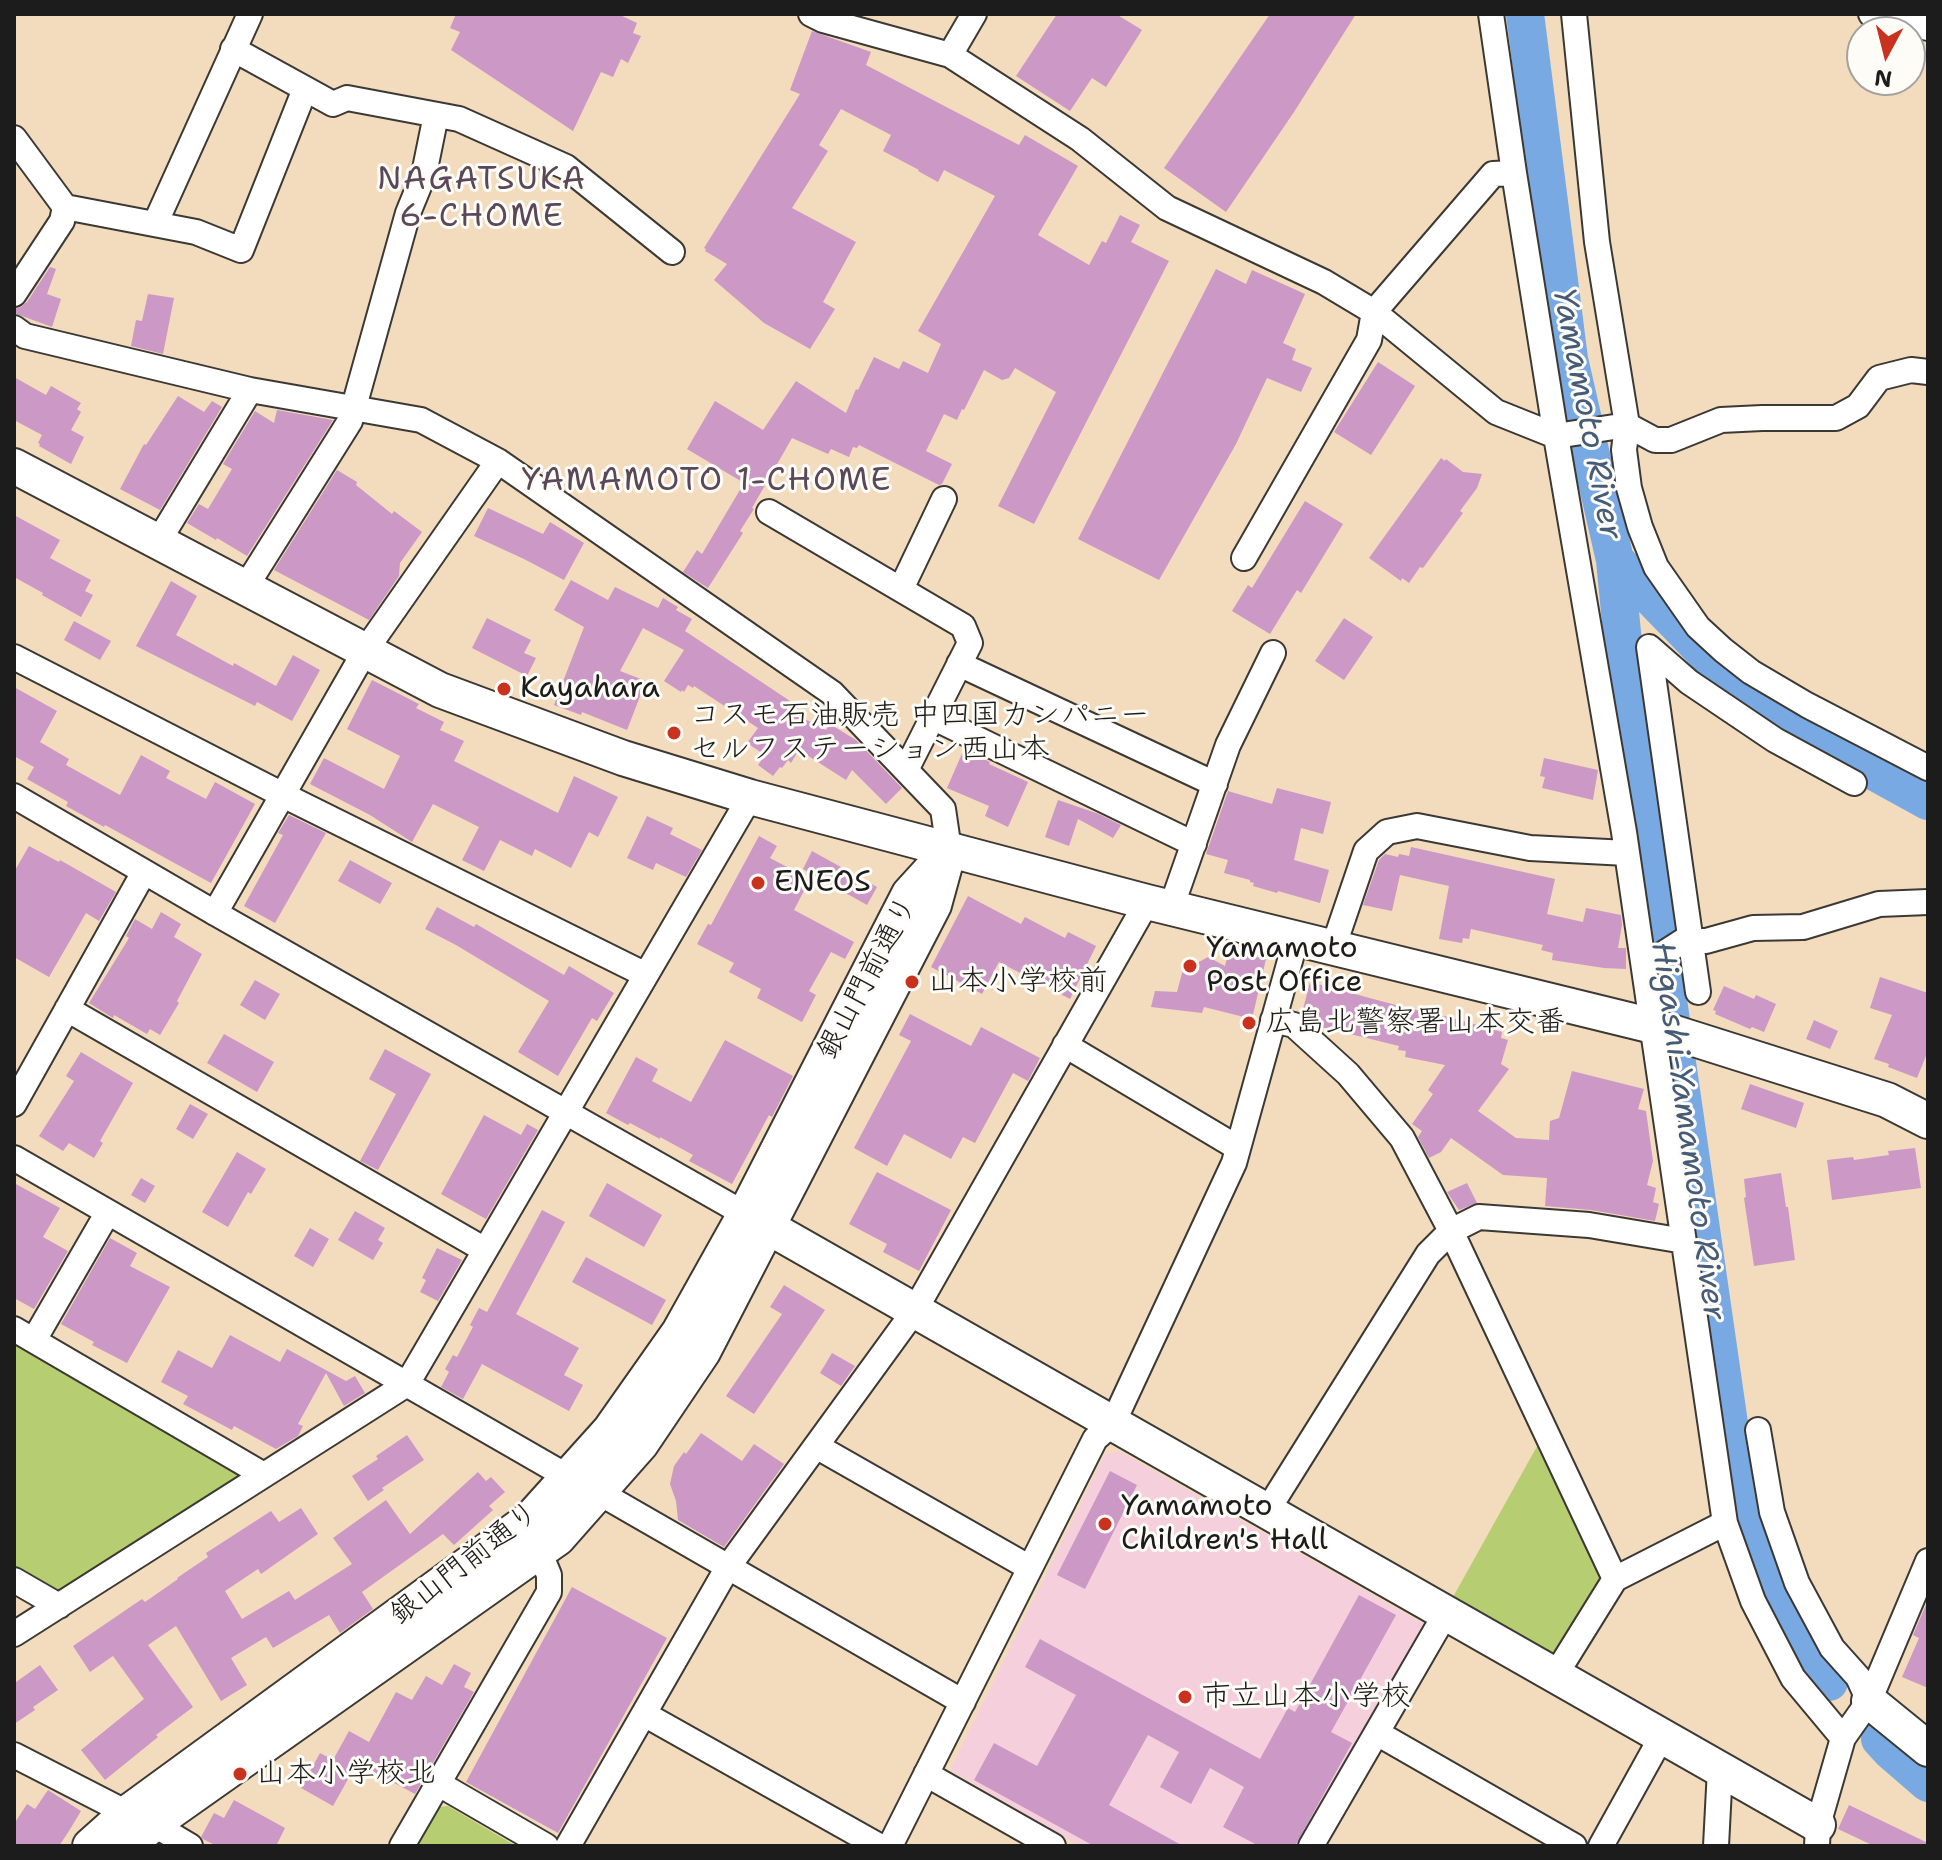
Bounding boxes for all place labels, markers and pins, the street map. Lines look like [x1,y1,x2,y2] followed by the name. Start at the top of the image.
[520,671,660,707] place label: Kayahara
[495,680,513,698] marker: Kayahara
[690,698,1150,768] place label: コスモ石油販売 中四国カンパニー セルフステーション西山本
[665,724,683,742] marker: コスモ石油販売 中四国カンパニー セルフステーション西山本
[774,865,871,901] place label: ENEOS
[749,874,767,892] marker: ENEOS
[1206,931,1362,1002] place label: Yamamoto Post Office
[1181,957,1199,975] marker: Yamamoto Post Office
[928,964,1108,1000] place label: 山本小学校前
[903,973,921,991] marker: 山本小学校前
[1265,1005,1565,1041] place label: 広島北警察署山本交番
[1240,1014,1258,1032] marker: 広島北警察署山本交番
[1121,1489,1328,1560] place label: Yamamoto Children's Hall
[1096,1515,1114,1533] marker: Yamamoto Children's Hall
[1201,1679,1411,1715] place label: 市立山本小学校
[1176,1688,1194,1706] marker: 市立山本小学校
[256,1756,436,1792] place label: 山本小学校北
[231,1765,249,1783] marker: 山本小学校北

